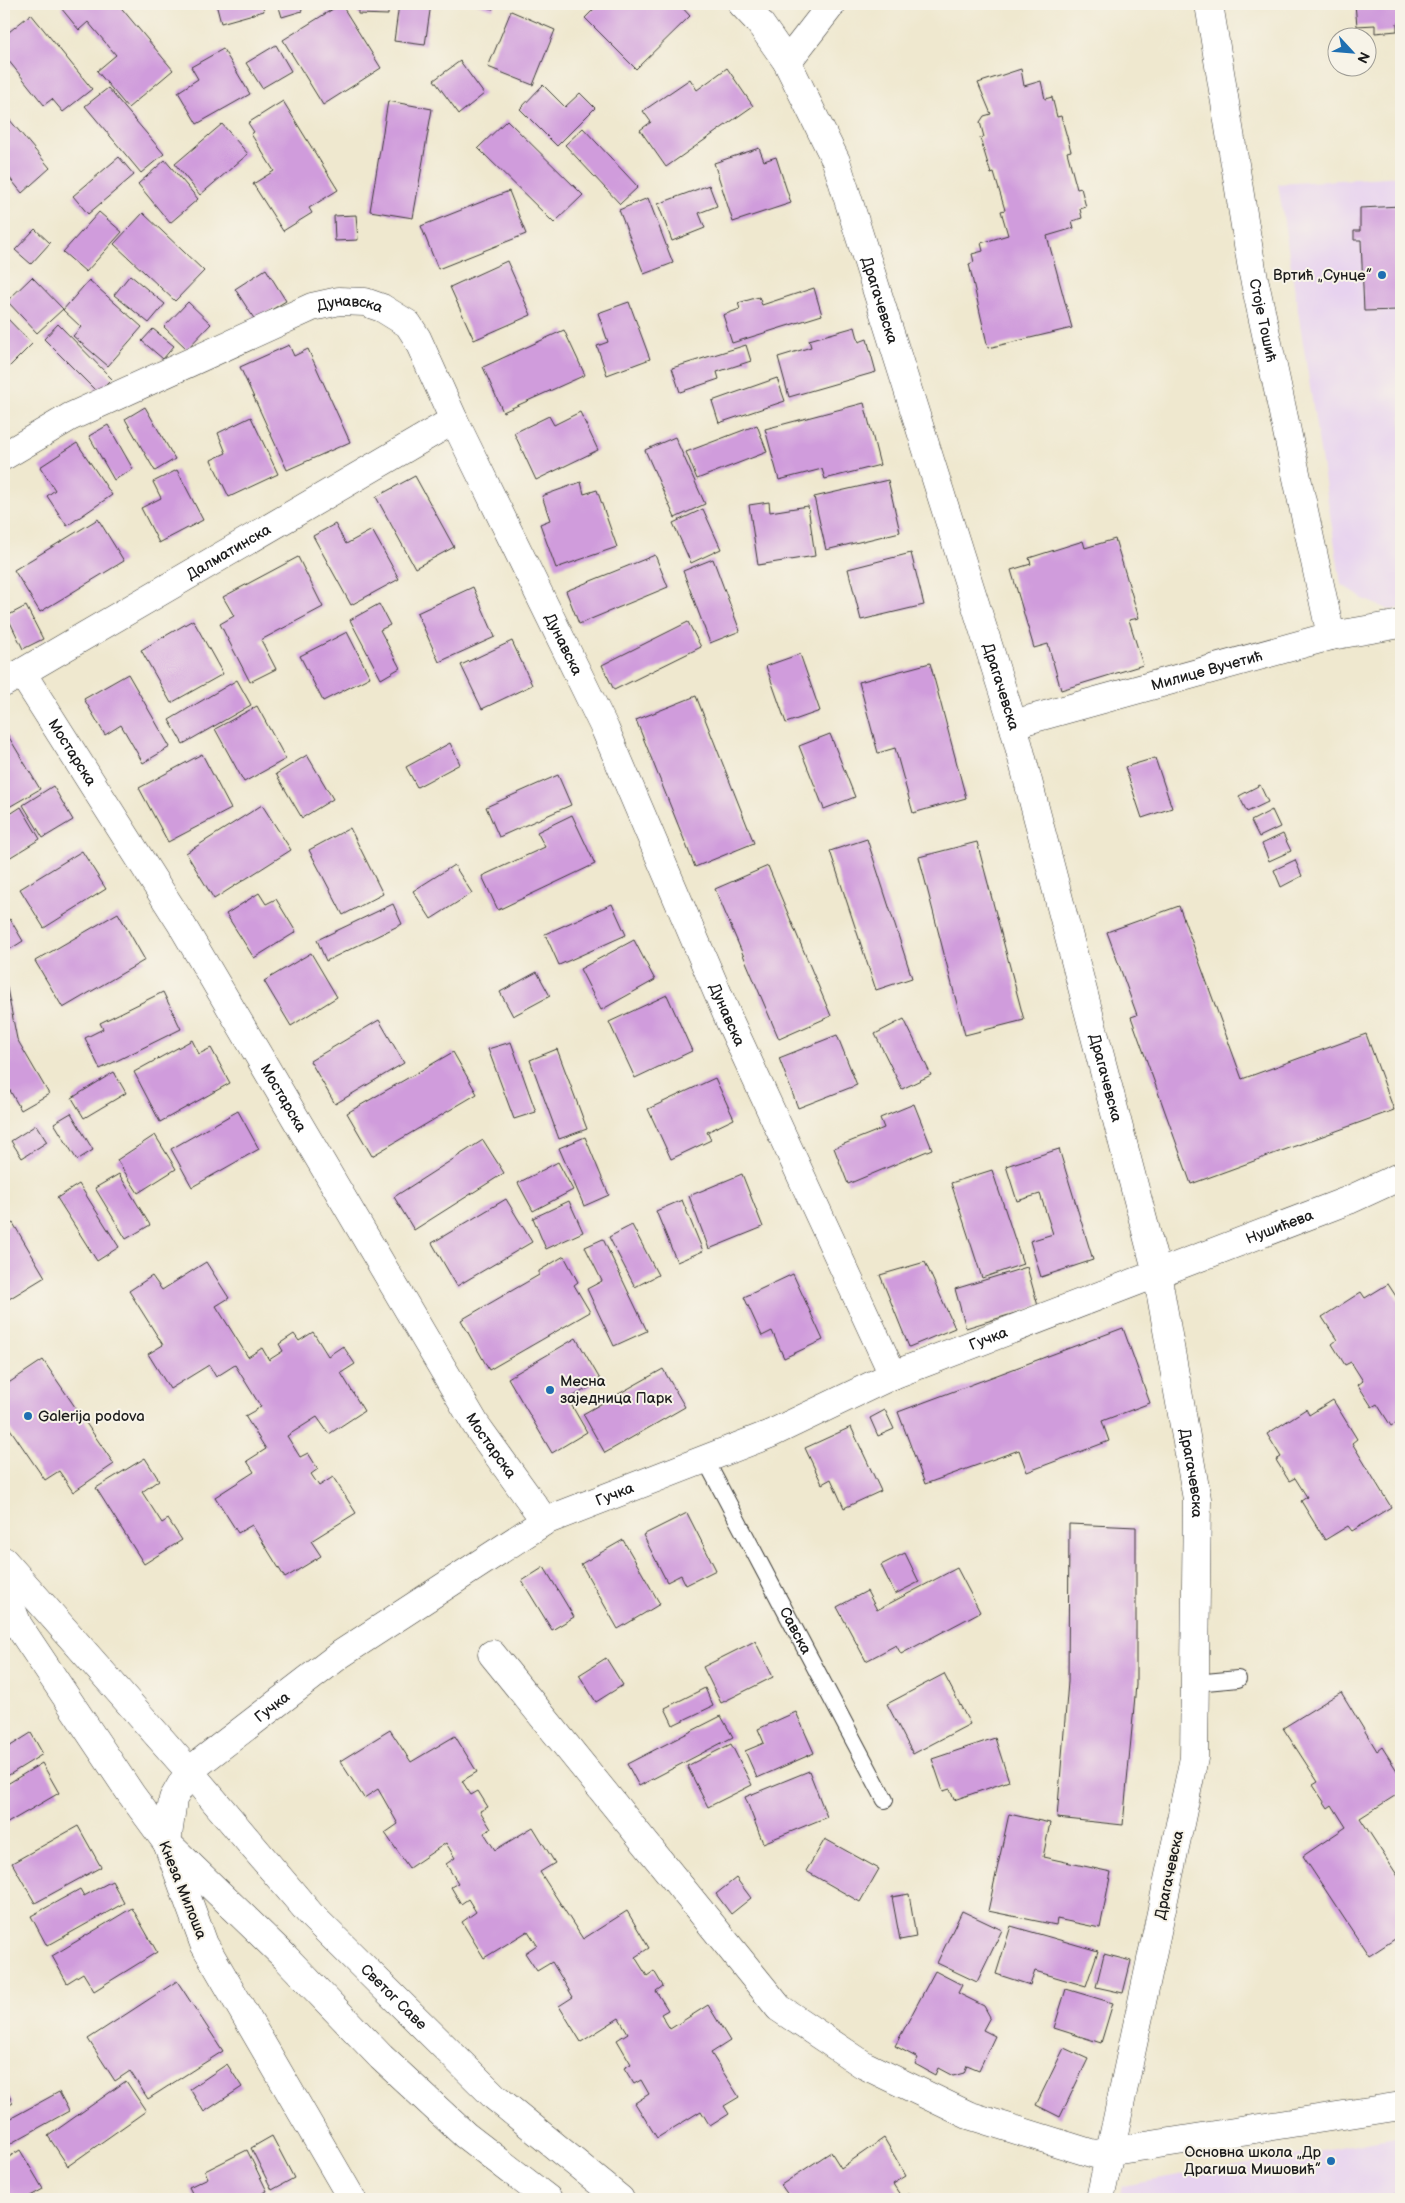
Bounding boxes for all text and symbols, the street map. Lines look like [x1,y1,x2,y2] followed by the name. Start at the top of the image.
[1328,28,1378,78] north arrow
[1353,49,1373,66] text: N
[857,254,902,346] street label: Драгачевска
[1273,266,1372,285] place label: Вртић „Сунце”
[1376,269,1388,281] marker: Вртић „Сунце”
[1244,277,1281,364] street label: Стоје Тошић
[315,291,385,318] street label: Дунавска
[183,520,274,584] street label: Далматинска
[540,610,586,679] street label: Дунавска
[978,641,1023,732] street label: Драгачевска
[1149,646,1265,695] street label: Милице Вучетић
[44,716,100,790] street label: Мостарска
[705,981,749,1050] street label: Дунавска
[1085,1032,1126,1124] street label: Драгачевска
[256,1061,311,1136] street label: Мостарска
[1243,1206,1316,1249] street label: Нушићева
[966,1323,1010,1355] street label: Гучка
[560,1372,672,1408] place label: Месна заједница Парк
[544,1384,556,1396] marker: Месна заједница Парк
[38,1407,145,1426] place label: Galerija podova
[22,1410,34,1422] marker: Galerija podova
[461,1410,520,1482] street label: Мостарска
[1175,1427,1206,1518] street label: Драгачевска
[593,1479,637,1511] street label: Гучка
[775,1604,815,1658] street label: Савска
[251,1688,294,1727] street label: Гучка
[1151,1829,1188,1921] street label: Драгачевска
[154,1838,211,1942] street label: Кнеза Милоша
[356,1960,431,2034] street label: Светог Саве
[1184,2143,1322,2179] place label: Основна школа „Др Драгиша Мишовић”
[1325,2155,1337,2167] marker: Основна школа „Др Драгиша Мишовић”

